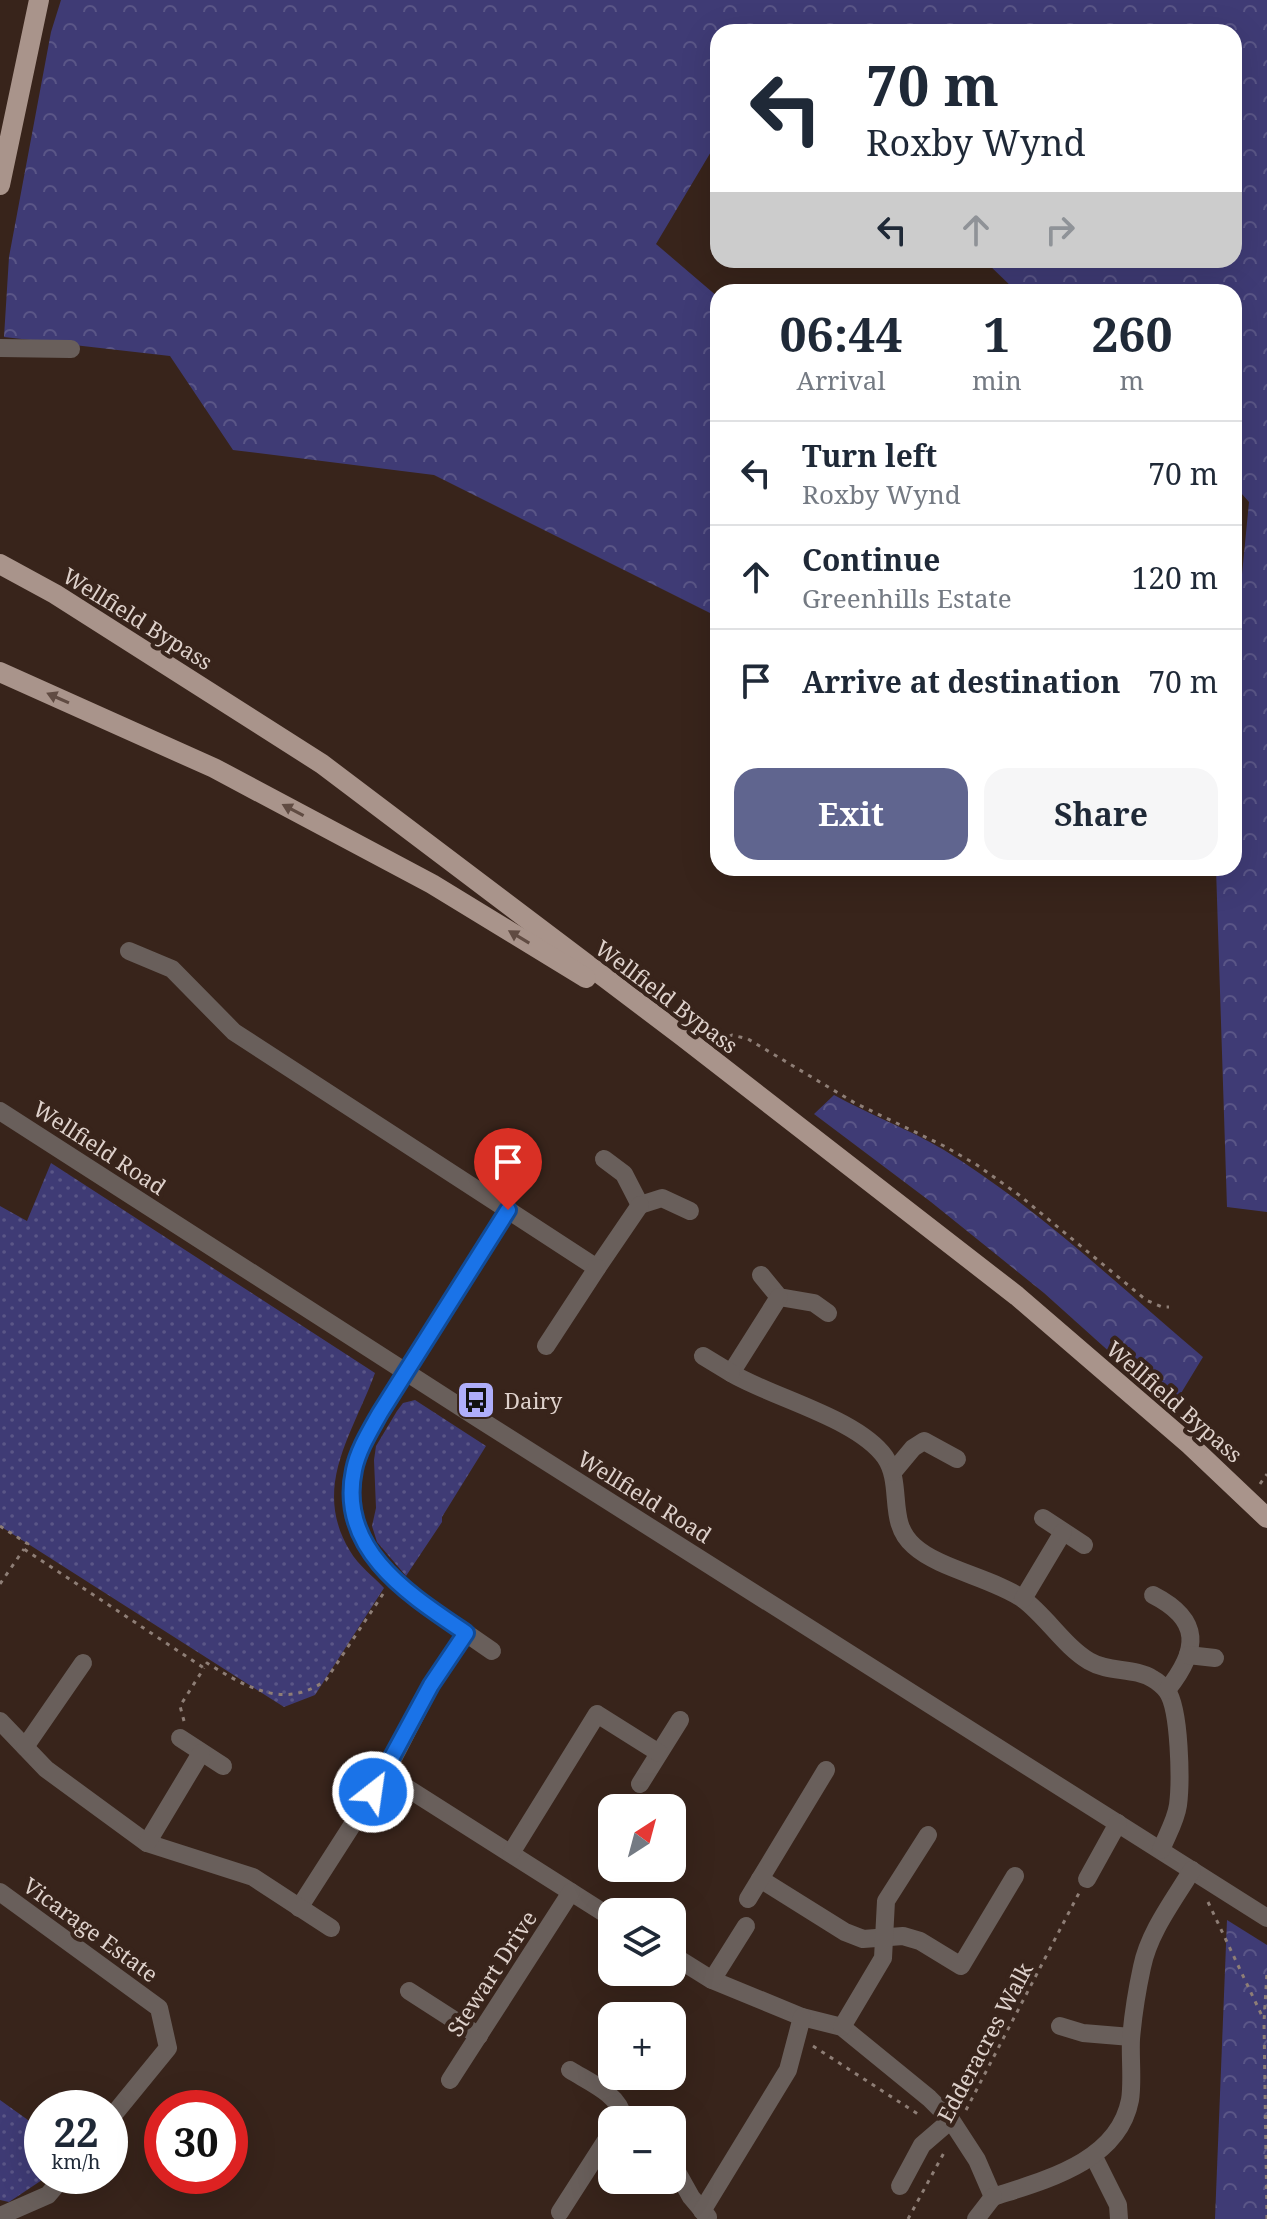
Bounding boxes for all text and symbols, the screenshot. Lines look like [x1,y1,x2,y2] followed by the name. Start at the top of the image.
[866,46,999,122] text: 70 m
[734,56,838,160] icon: left
[866,118,1086,167] text: Roxby Wynd
[870,208,914,252] icon: left
[954,208,998,252] icon: ahead
[1038,208,1082,252] icon: right
[779,301,903,366] text: 06:44
[983,301,1010,366] text: 1
[1091,301,1173,366] text: 260
[797,362,885,398] text: Arrival
[972,362,1022,398] text: min
[1120,362,1144,398] text: m
[802,435,937,476] text: Turn left
[734,451,778,495] icon: left
[1148,453,1218,494] text: 70 m
[802,476,961,512] text: Roxby Wynd
[802,539,940,580] text: Continue
[734,555,778,599] icon: ahead
[1132,557,1218,598] text: 120 m
[57,560,219,676] street label: Wellfield Bypass
[802,580,1012,616] text: Greenhills Estate
[734,659,778,703] icon: arrive
[802,661,1121,702] text: Arrive at destination
[1148,661,1218,702] text: 70 m
[46,692,70,705] one-way arrow
[734,768,968,860] button: Exit
[984,768,1218,860] button: Share
[281,803,304,817] one-way arrow
[508,931,530,945] one-way arrow
[589,932,745,1060] street label: Wellfield Bypass
[28,1093,173,1201] street label: Wellfield Road
[474,1128,542,1210] pin
[486,1140,530,1184] icon: arrive
[1100,1333,1250,1469] street label: Wellfield Bypass
[455,1379,497,1421] bus stop icon: Dairy
[504,1385,563,1415] place label: Dairy
[572,1443,718,1549] street label: Wellfield Road
[331,1750,415,1834] position arrow
[598,1794,686,1882] north arrow
[598,1794,686,2194] map controls
[17,1870,165,1988] street label: Vicarage Estate
[598,1898,686,1986] button: layers
[439,1904,543,2042] street label: Stewart Drive
[929,1957,1039,2127] street label: Edderacres Walk
[598,2002,686,2090] button: +
[144,2090,248,2194] speed limit sign: 30
[53,2104,99,2159] text: 22
[598,2106,686,2194] button: −
[51,2148,101,2175] text: km/h

